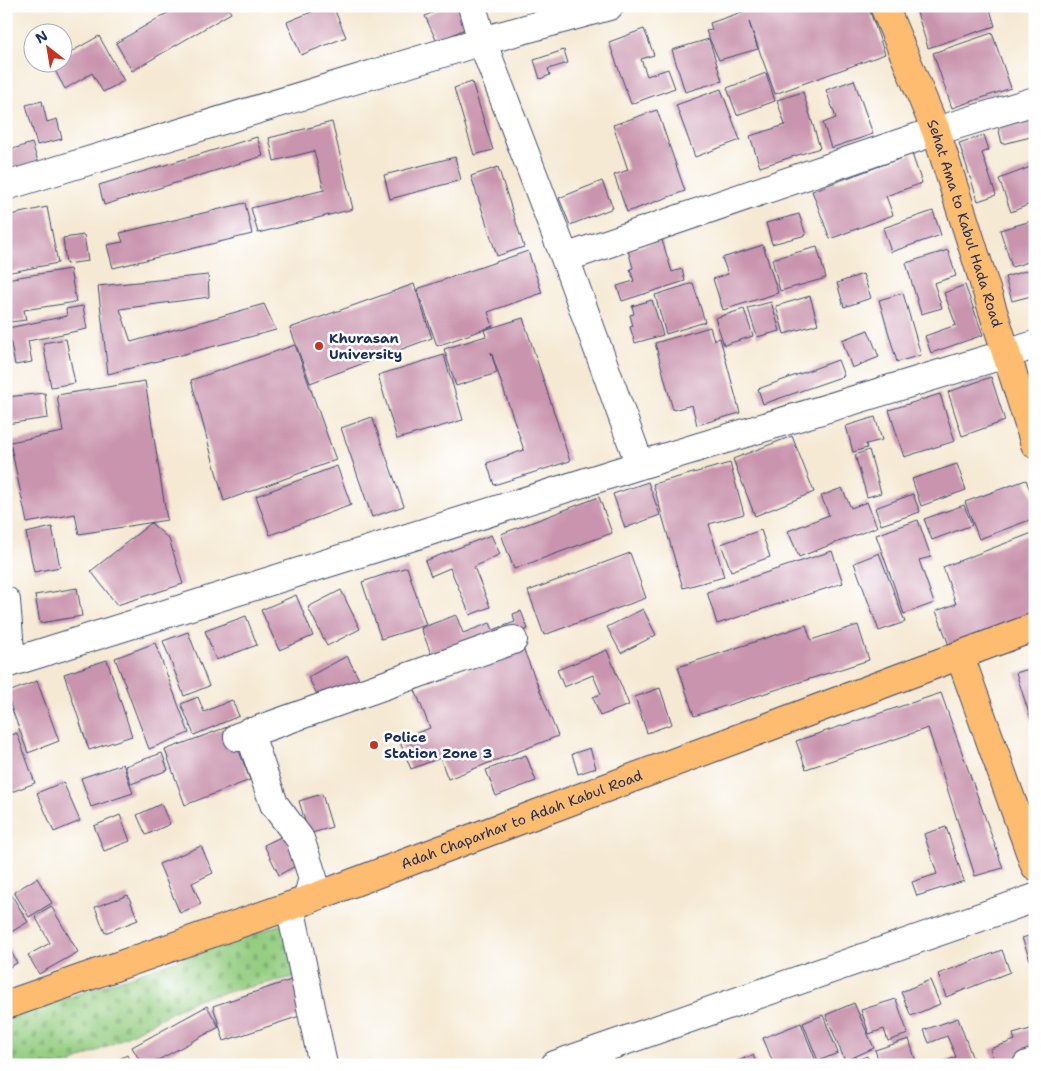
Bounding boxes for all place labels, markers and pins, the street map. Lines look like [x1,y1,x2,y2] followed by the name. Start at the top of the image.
[329,329,402,363] place label: Khurasan University
[313,340,325,352] marker: Khurasan University
[384,728,492,762] place label: Police Station Zone 3
[368,739,380,751] marker: Police Station Zone 3

